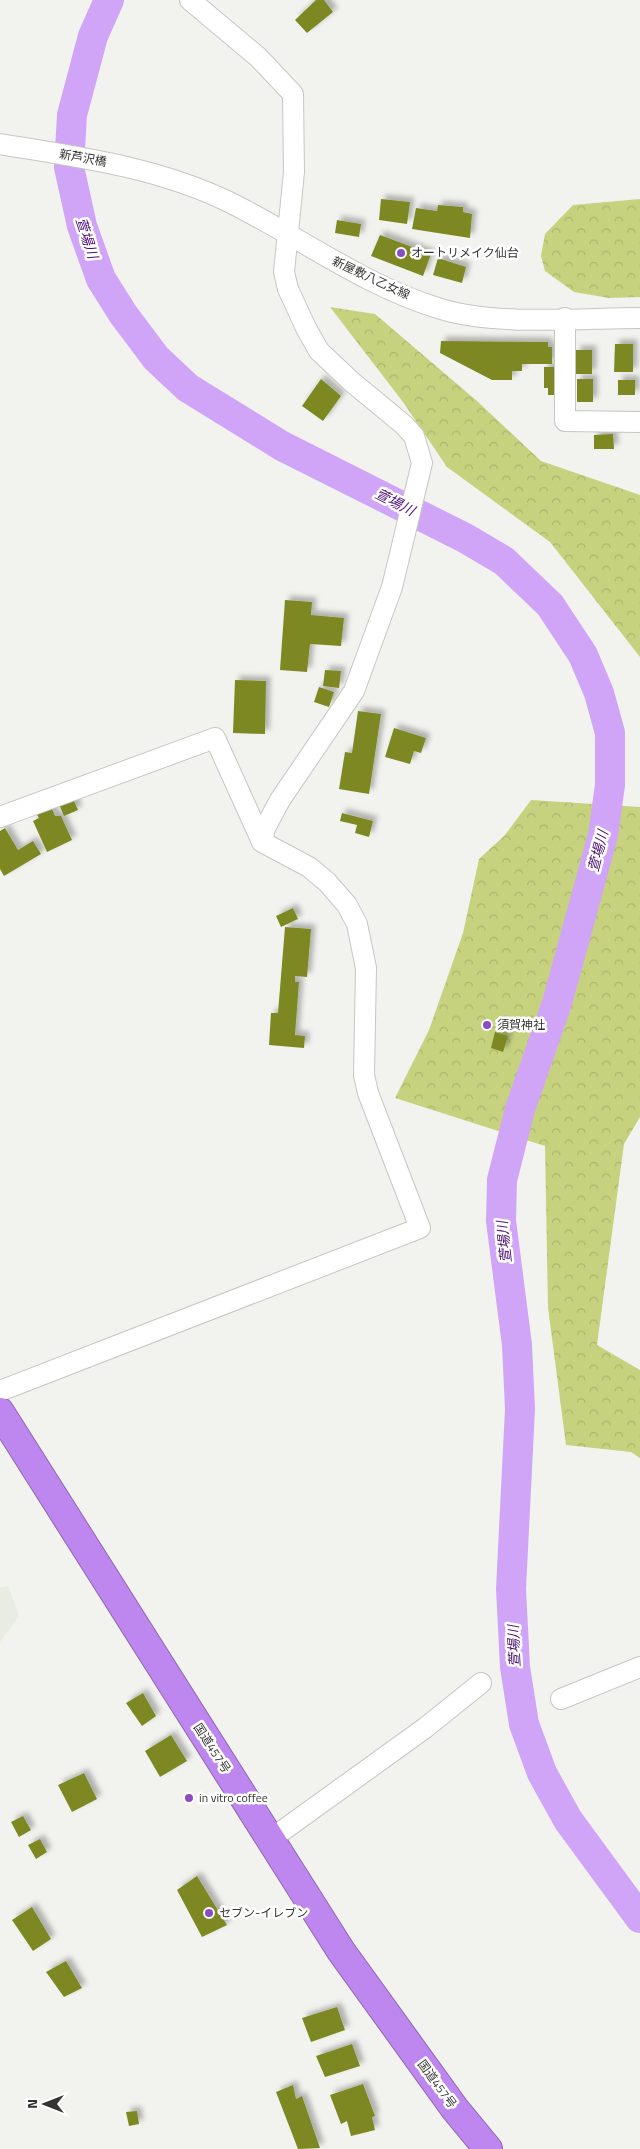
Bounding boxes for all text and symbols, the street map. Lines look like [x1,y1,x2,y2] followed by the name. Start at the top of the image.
[58,144,108,171] street label: 新芦沢橋
[71,215,105,263] water label: 萱場川
[411,243,519,262] place label: オートリメイク仙台
[395,247,407,259] marker: オートリメイク仙台
[329,251,413,304] street label: 新屋敷八乙女線
[372,483,420,521] water label: 萱場川
[582,826,613,874] water label: 萱場川
[497,1015,545,1034] place label: 須賀神社
[481,1019,493,1031] marker: 須賀神社
[491,1218,516,1264] water label: 萱場川
[502,1623,525,1668] water label: 萱場川
[189,1719,236,1776] street label: 国道457号
[199,1788,268,1807] place label: in vitro coffee
[183,1792,195,1804] marker: in vitro coffee
[219,1903,308,1922] place label: セブン-イレブン
[203,1907,215,1919] marker: セブン-イレブン
[413,2055,462,2112] street label: 国道457号
[20,2079,70,2129] north arrow
[21,2099,42,2109] text: N

